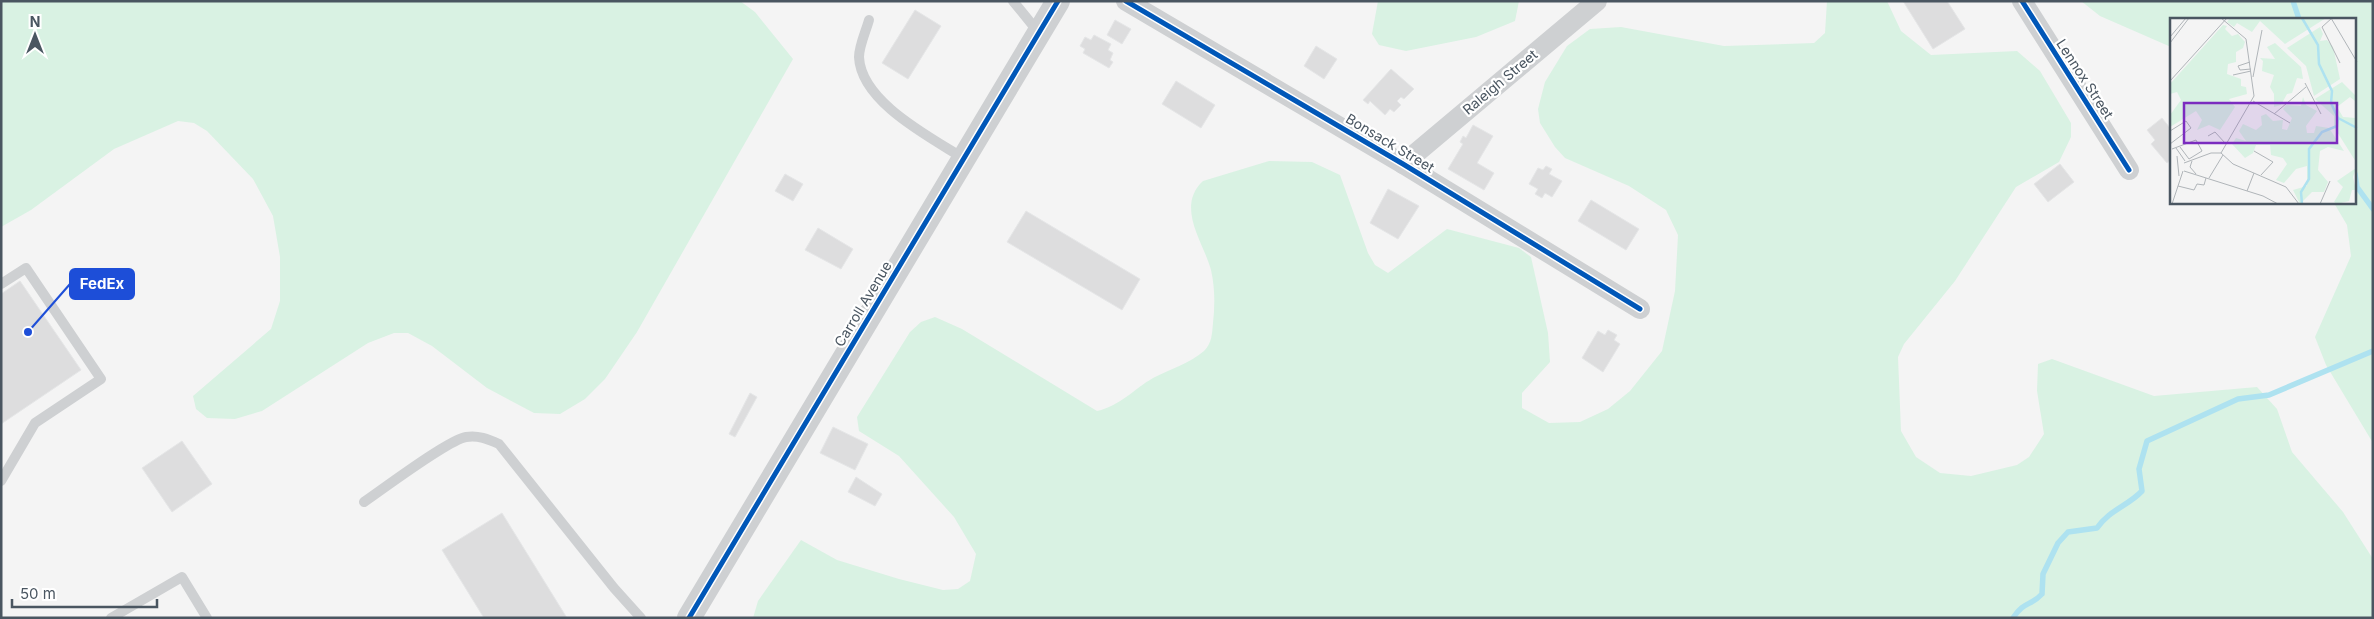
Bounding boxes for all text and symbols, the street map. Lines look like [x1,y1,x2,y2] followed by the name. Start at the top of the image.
[10,10,60,60] north arrow
[30,13,40,30] text: N
[2170,18,2356,204] inset map
[2053,36,2118,122] street label: Lennox Street
[1459,45,1541,118] street label: Raleigh Street
[1343,109,1438,176] street label: Bonsack Street
[830,258,895,350] street label: Carroll Avenue
[70,269,134,299] callout: FedEx
[80,274,125,293] text: FedEx
[12,576,158,608] scale bar
[20,584,56,603] text: 50 m

